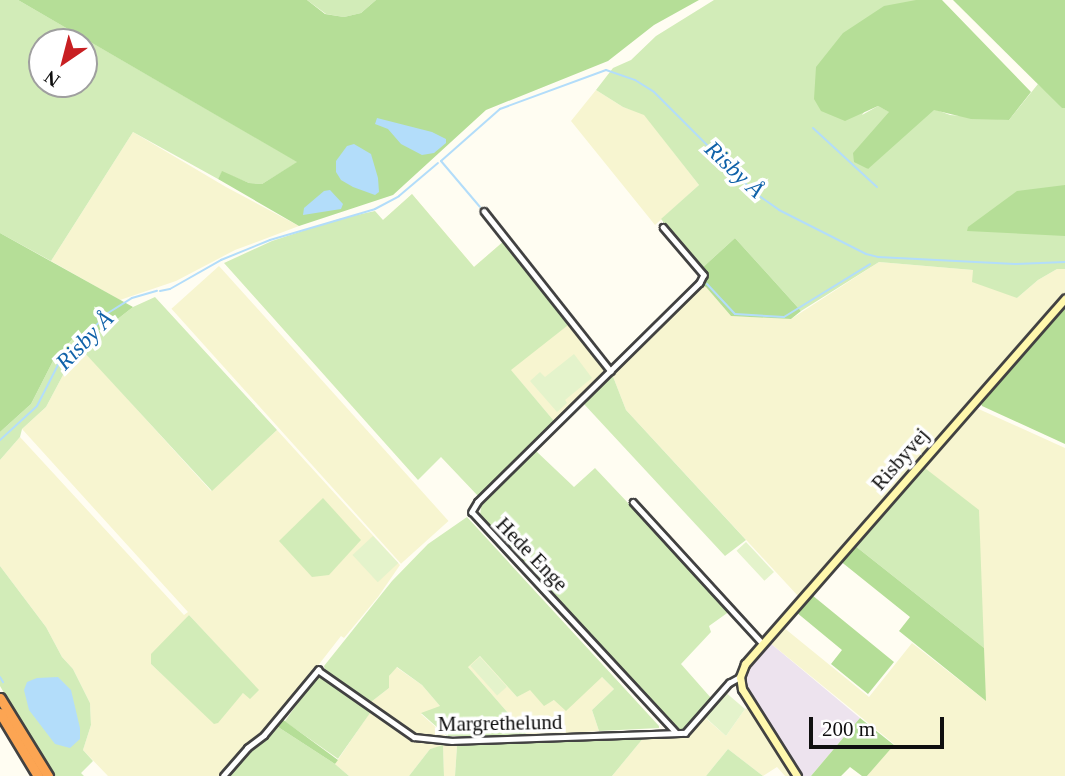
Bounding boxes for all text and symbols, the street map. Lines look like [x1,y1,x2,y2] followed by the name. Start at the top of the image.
[28,28,98,98] north arrow
[40,66,63,92] text: N
[699,136,769,204] water label: Risby Å
[50,306,120,376] water label: Risby Å
[866,423,934,495] street label: Risbyvej
[491,512,573,596] street label: Hede Enge
[813,702,948,746] scale bar
[438,709,562,737] street label: Margrethelund
[822,717,875,741] text: 200 m

